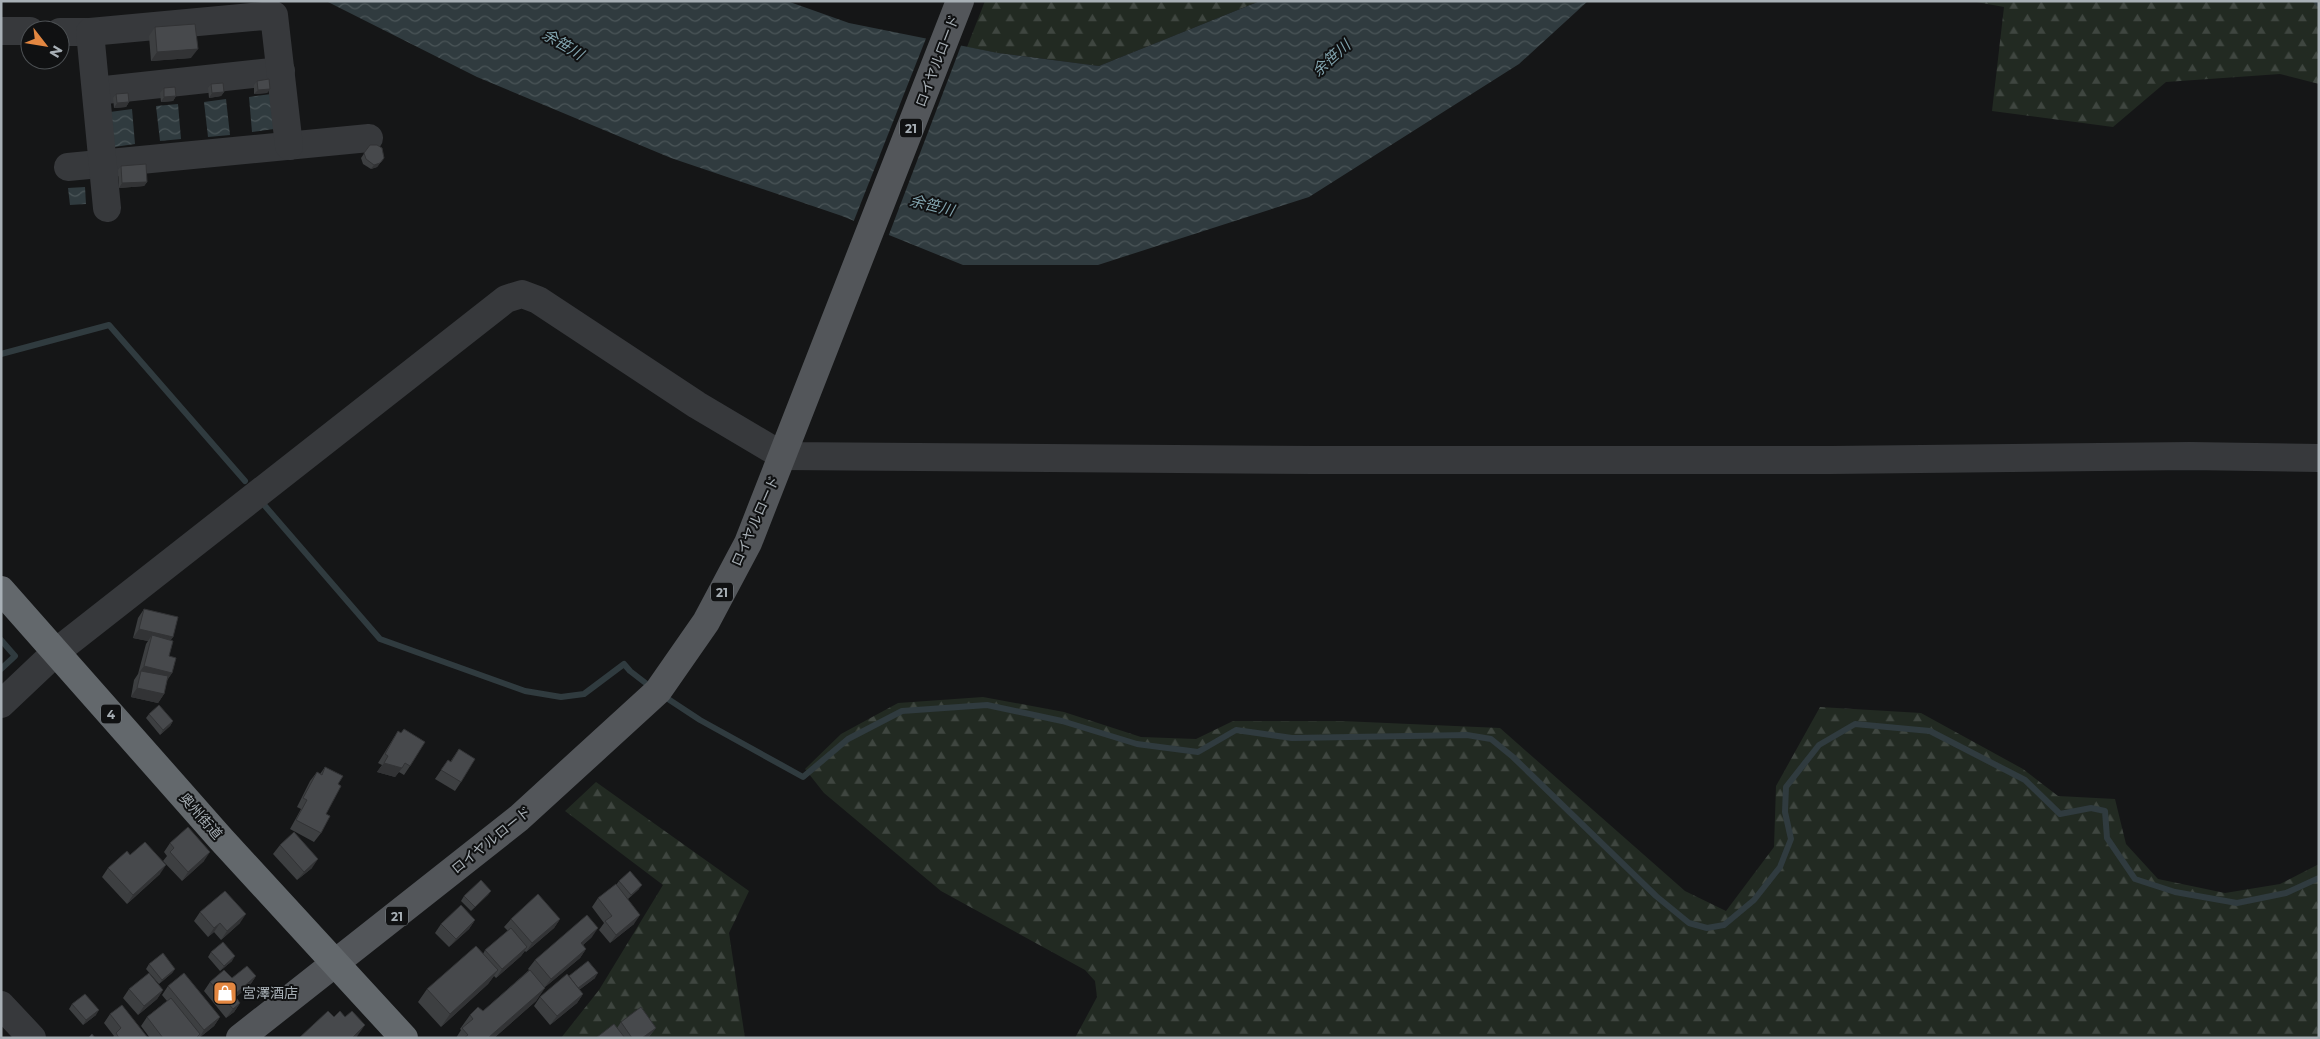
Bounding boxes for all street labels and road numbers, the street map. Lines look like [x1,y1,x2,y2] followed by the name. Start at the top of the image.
[911,12,963,110] street label: ロイヤルロード
[900,119,922,138] road number: 21
[727,473,783,569] street label: ロイヤルロード
[711,582,733,602] road number: 21
[101,704,121,724] road number: 4
[176,789,226,843] street label: 奥州街道
[447,802,535,878] street label: ロイヤルロード
[386,906,408,926] road number: 21

